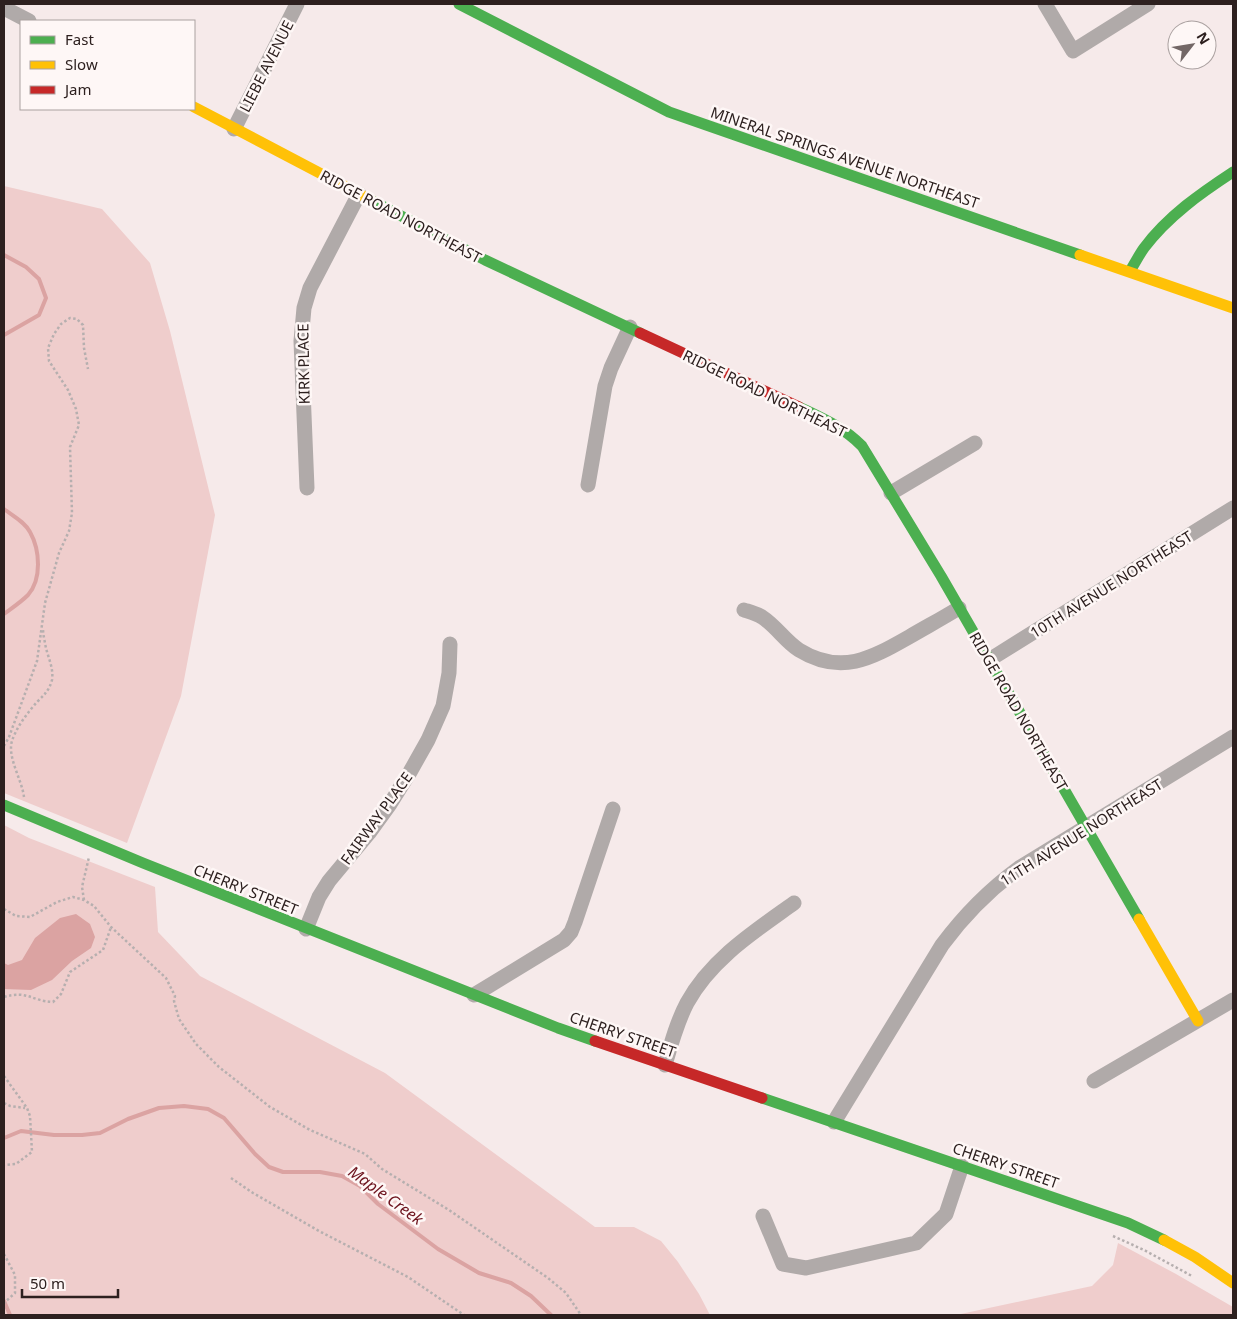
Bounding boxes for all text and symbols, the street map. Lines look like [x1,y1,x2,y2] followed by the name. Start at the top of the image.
[234,17,298,115] street label: LIEBE AVENUE
[20,20,195,110] legend
[1167,20,1217,70] north arrow
[1192,28,1215,48] text: N
[65,29,94,49] text: Fast
[65,54,98,74] text: Slow
[63,79,92,99] text: Jam
[708,102,982,213] street label: MINERAL SPRINGS AVENUE NORTHEAST
[317,165,486,267] street label: RIDGE ROAD NORTHEAST
[292,323,314,405] street label: KIRK PLACE
[680,345,851,442] street label: RIDGE ROAD NORTHEAST
[1026,525,1197,642] street label: 10TH AVENUE NORTHEAST
[965,628,1073,795] street label: RIDGE ROAD NORTHEAST
[336,768,416,868] street label: FAIRWAY PLACE
[996,773,1167,890] street label: 11TH AVENUE NORTHEAST
[191,859,302,919] street label: CHERRY STREET
[567,1006,679,1062] street label: CHERRY STREET
[950,1137,1062,1193] street label: CHERRY STREET
[344,1160,429,1230] water label: Maple Creek
[22,1266,119,1298] scale bar
[30,1273,65,1293] text: 50 m

